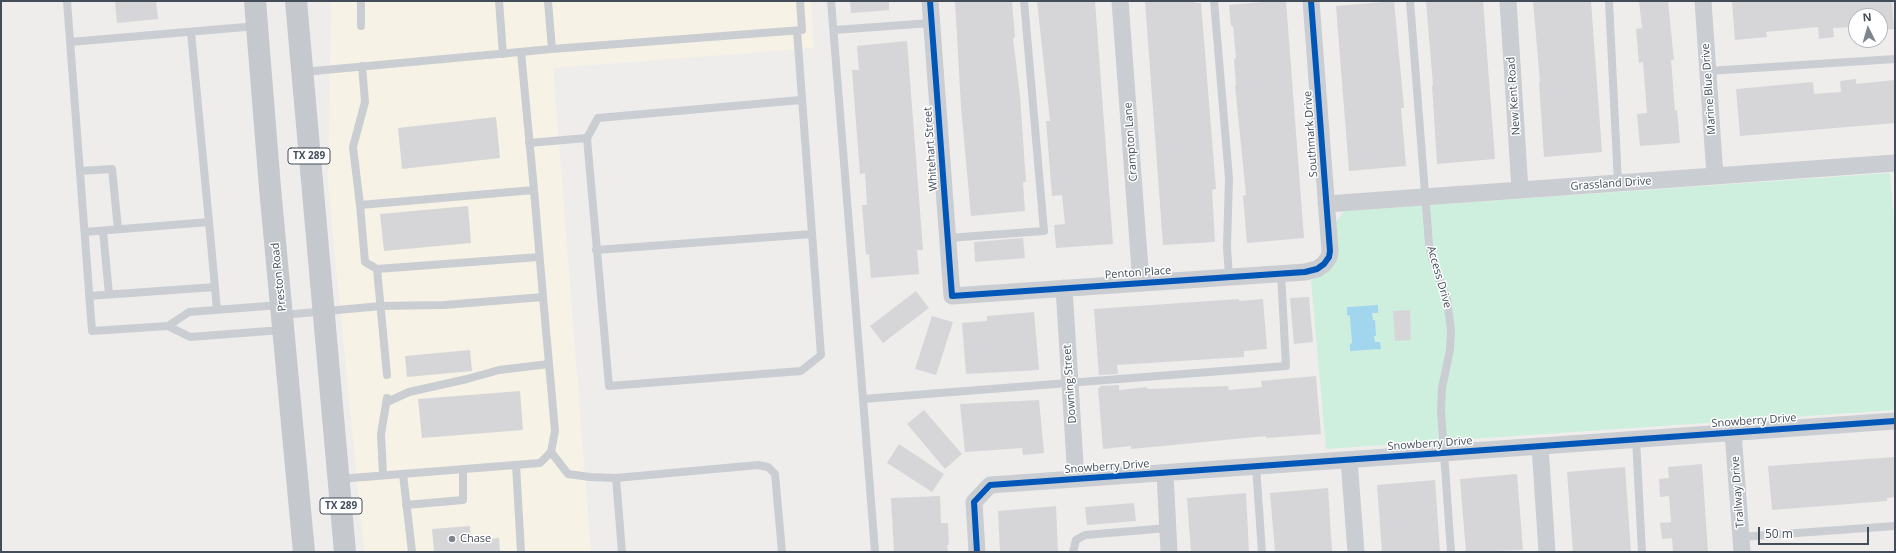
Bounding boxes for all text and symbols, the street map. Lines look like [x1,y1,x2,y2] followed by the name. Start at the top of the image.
[1848,8,1888,48] north arrow
[1862,9,1872,24] text: N
[1699,43,1719,135] street label: Marine Blue Drive
[1505,56,1523,136] street label: New Kent Road
[1301,90,1321,178] street label: Southmark Drive
[1122,102,1140,182] street label: Crampton Lane
[921,106,941,192] street label: Whitehart Street
[288,148,330,164] road number: TX 289
[1570,175,1652,193] street label: Grassland Drive
[269,242,289,312] street label: Preston Road
[1424,244,1454,310] street label: Access Drive
[1104,264,1172,282] street label: Penton Place
[1061,344,1079,424] street label: Downing Street
[1711,411,1797,431] street label: Snowberry Drive
[1387,434,1473,454] street label: Snowberry Drive
[1729,456,1747,528] street label: Trailway Drive
[1064,457,1150,477] street label: Snowberry Drive
[320,498,362,514] road number: TX 289
[1760,519,1871,545] scale bar
[1765,525,1793,542] text: 50 m
[460,532,491,546] place label: Chase
[447,534,457,544] marker: Chase

